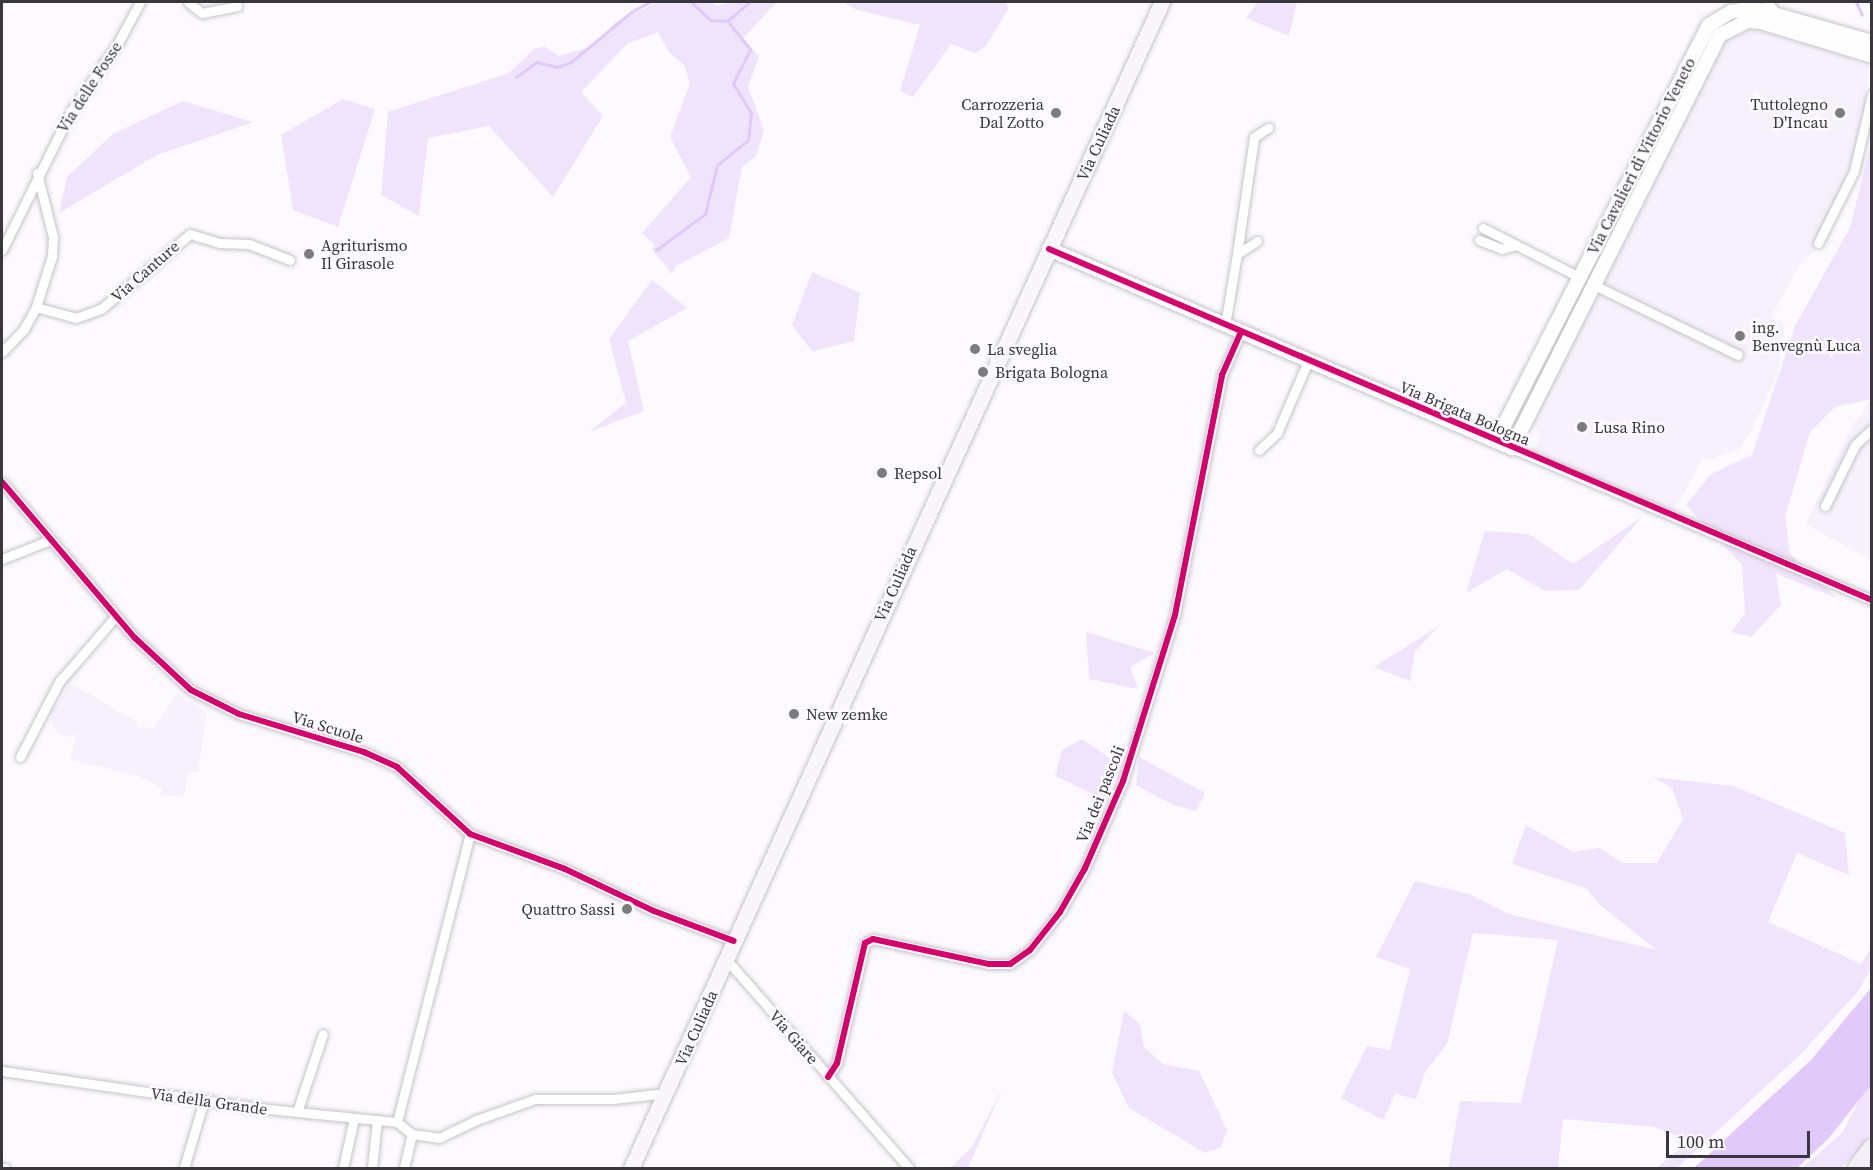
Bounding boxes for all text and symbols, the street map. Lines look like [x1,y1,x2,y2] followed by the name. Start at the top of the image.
[52,38,126,136] street label: Via delle Fosse
[1583,54,1699,258] street label: Via Cavalieri di Vittorio Veneto
[961,94,1044,132] place label: Carrozzeria Dal Zotto
[1750,94,1828,132] place label: Tuttolegno D'Incau
[1072,102,1124,184] street label: Via Culiada
[1049,106,1063,120] marker: Carrozzeria Dal Zotto
[1833,106,1847,120] marker: Tuttolegno D'Incau
[321,235,408,273] place label: Agriturismo Il Girasole
[107,236,183,306] street label: Via Canture
[302,247,316,261] marker: Agriturismo Il Girasole
[1752,317,1861,355] place label: ing. Benvegnù Luca
[1733,329,1747,343] marker: ing. Benvegnù Luca
[987,339,1057,359] place label: La sveglia
[968,342,982,356] marker: La sveglia
[995,362,1108,382] place label: Brigata Bologna
[976,365,990,379] marker: Brigata Bologna
[1397,377,1533,449] street label: Via Brigata Bologna
[1594,417,1665,437] place label: Lusa Rino
[1575,420,1589,434] marker: Lusa Rino
[894,463,942,483] place label: Repsol
[875,466,889,480] marker: Repsol
[870,543,920,625] street label: Via Culiada
[806,704,888,724] place label: New zemke
[290,707,366,747] street label: Via Scuole
[787,707,801,721] marker: New zemke
[1072,743,1128,845] street label: Via dei pascoli
[522,899,615,919] place label: Quattro Sassi
[620,902,634,916] marker: Quattro Sassi
[671,987,721,1069] street label: Via Culiada
[765,1006,823,1068] street label: Via Giare
[149,1083,269,1119] street label: Via della Grande
[1669,1119,1813,1157] scale bar
[1677,1129,1724,1154] text: 100 m

